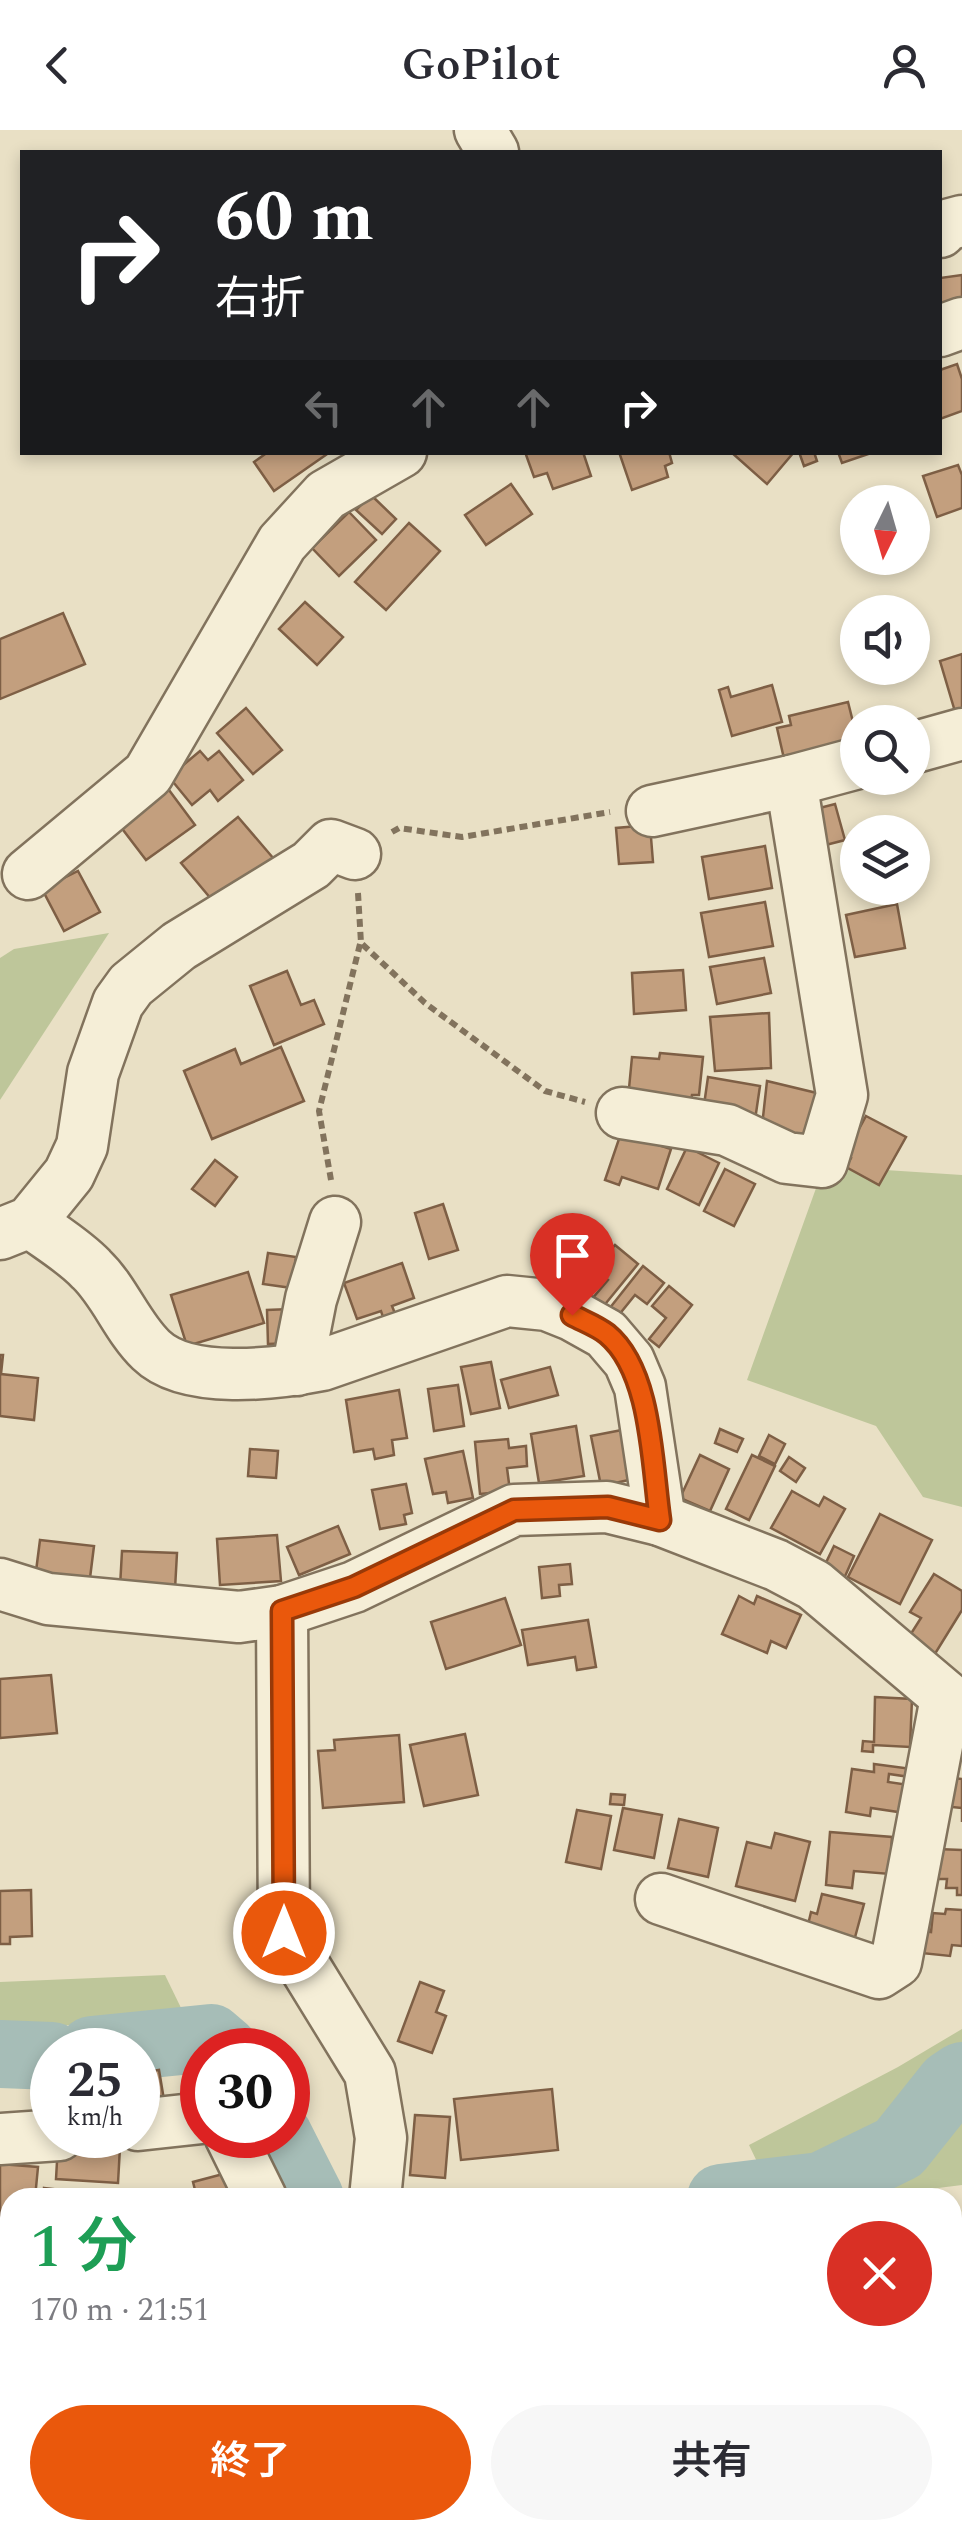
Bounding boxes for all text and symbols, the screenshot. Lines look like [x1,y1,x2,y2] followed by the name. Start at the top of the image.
[402,31,560,100] text: GoPilot
[30,38,85,93] icon: back
[877,38,932,93] icon: person
[215,165,374,271] text: 60 m
[50,190,180,320] icon: right
[215,265,305,334] text: 右折
[296,380,351,435] icon: left
[401,380,456,435] icon: ahead
[506,380,561,435] icon: ahead
[611,380,666,435] icon: right
[840,485,930,575] north arrow
[840,485,930,905] map controls
[840,595,930,685] button: sound
[840,705,930,795] button: search
[840,815,930,905] button: layers
[530,1213,615,1316] pin
[545,1228,600,1283] icon: arrive
[232,1881,336,1985] position arrow
[180,2028,310,2158] speed limit sign: 30
[67,2043,123,2119] text: 25
[67,2099,123,2137] text: km/h
[30,2202,137,2294] text: 1 分
[827,2221,932,2326] button: close
[30,2286,210,2335] text: 170 m · 21:51
[30,2405,471,2520] button: 終了
[491,2405,932,2520] button: 共有

